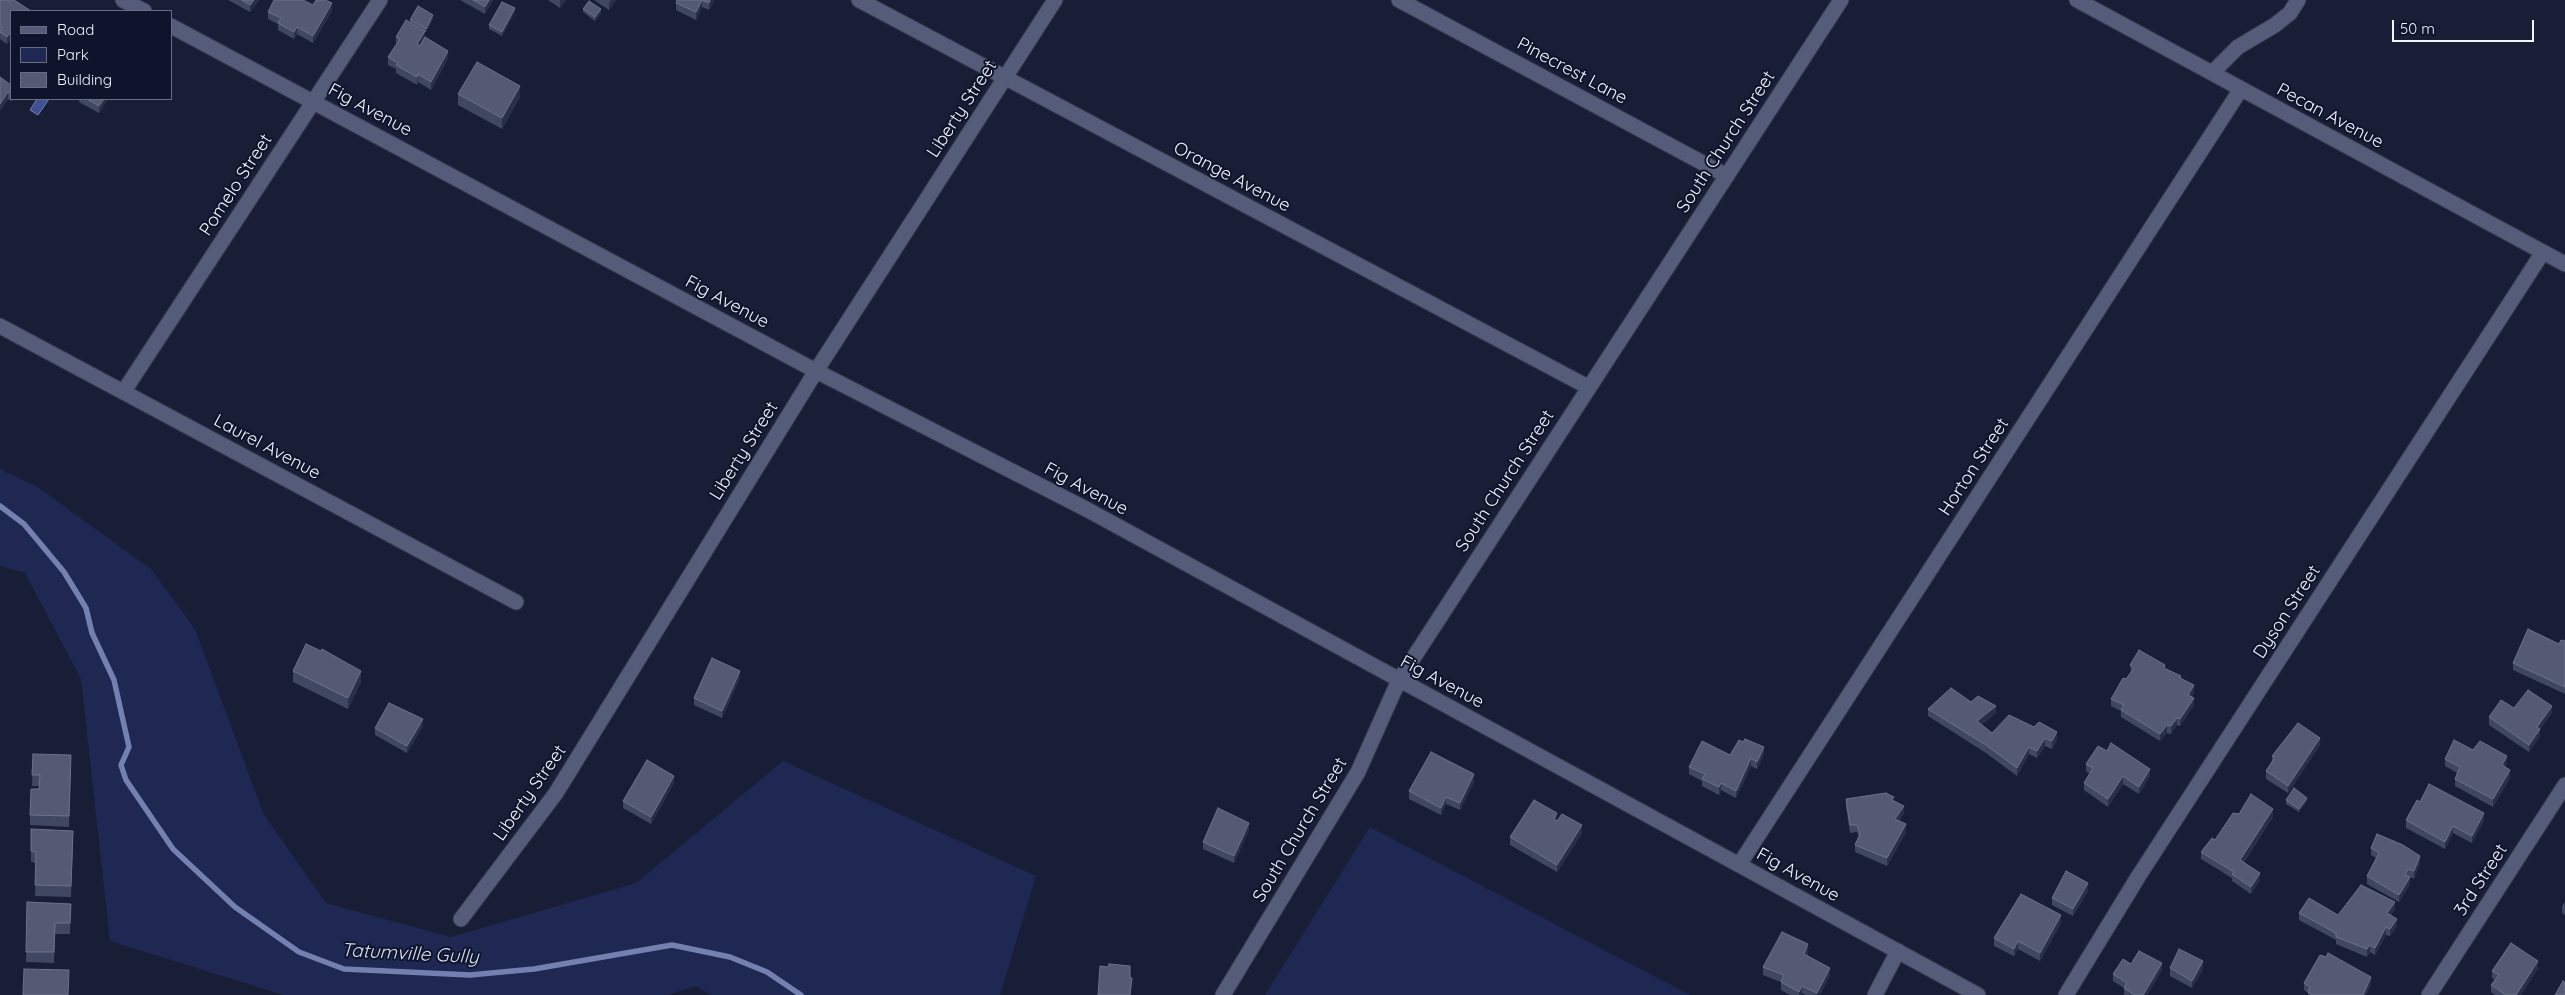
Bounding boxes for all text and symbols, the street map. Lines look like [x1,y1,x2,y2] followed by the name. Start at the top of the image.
[10,10,172,100] legend
[2395,10,2538,42] scale bar
[2400,19,2435,38] text: 50 m
[57,20,94,39] text: Road
[1513,33,1631,109] street label: Pinecrest Lane
[57,45,89,64] text: Park
[922,56,1002,162] street label: Liberty Street
[1672,67,1780,217] street label: South Church Street
[57,70,112,89] text: Building
[324,79,416,141] street label: Fig Avenue
[2273,79,2387,153] street label: Pecan Avenue
[195,130,277,240] street label: Pomelo Street
[1170,137,1294,217] street label: Orange Avenue
[681,271,773,333] street label: Fig Avenue
[705,398,783,504] street label: Liberty Street
[1451,406,1559,556] street label: South Church Street
[210,410,324,484] street label: Laurel Avenue
[1934,414,2014,520] street label: Horton Street
[1040,458,1132,520] street label: Fig Avenue
[2249,561,2325,663] street label: Dyson Street
[1396,651,1488,713] street label: Fig Avenue
[489,741,571,845] street label: Liberty Street
[1248,754,1352,906] street label: South Church Street
[2450,840,2512,920] street label: 3rd Street
[1753,843,1843,907] street label: Fig Avenue
[341,939,479,969] water label: Tatumville Gully

